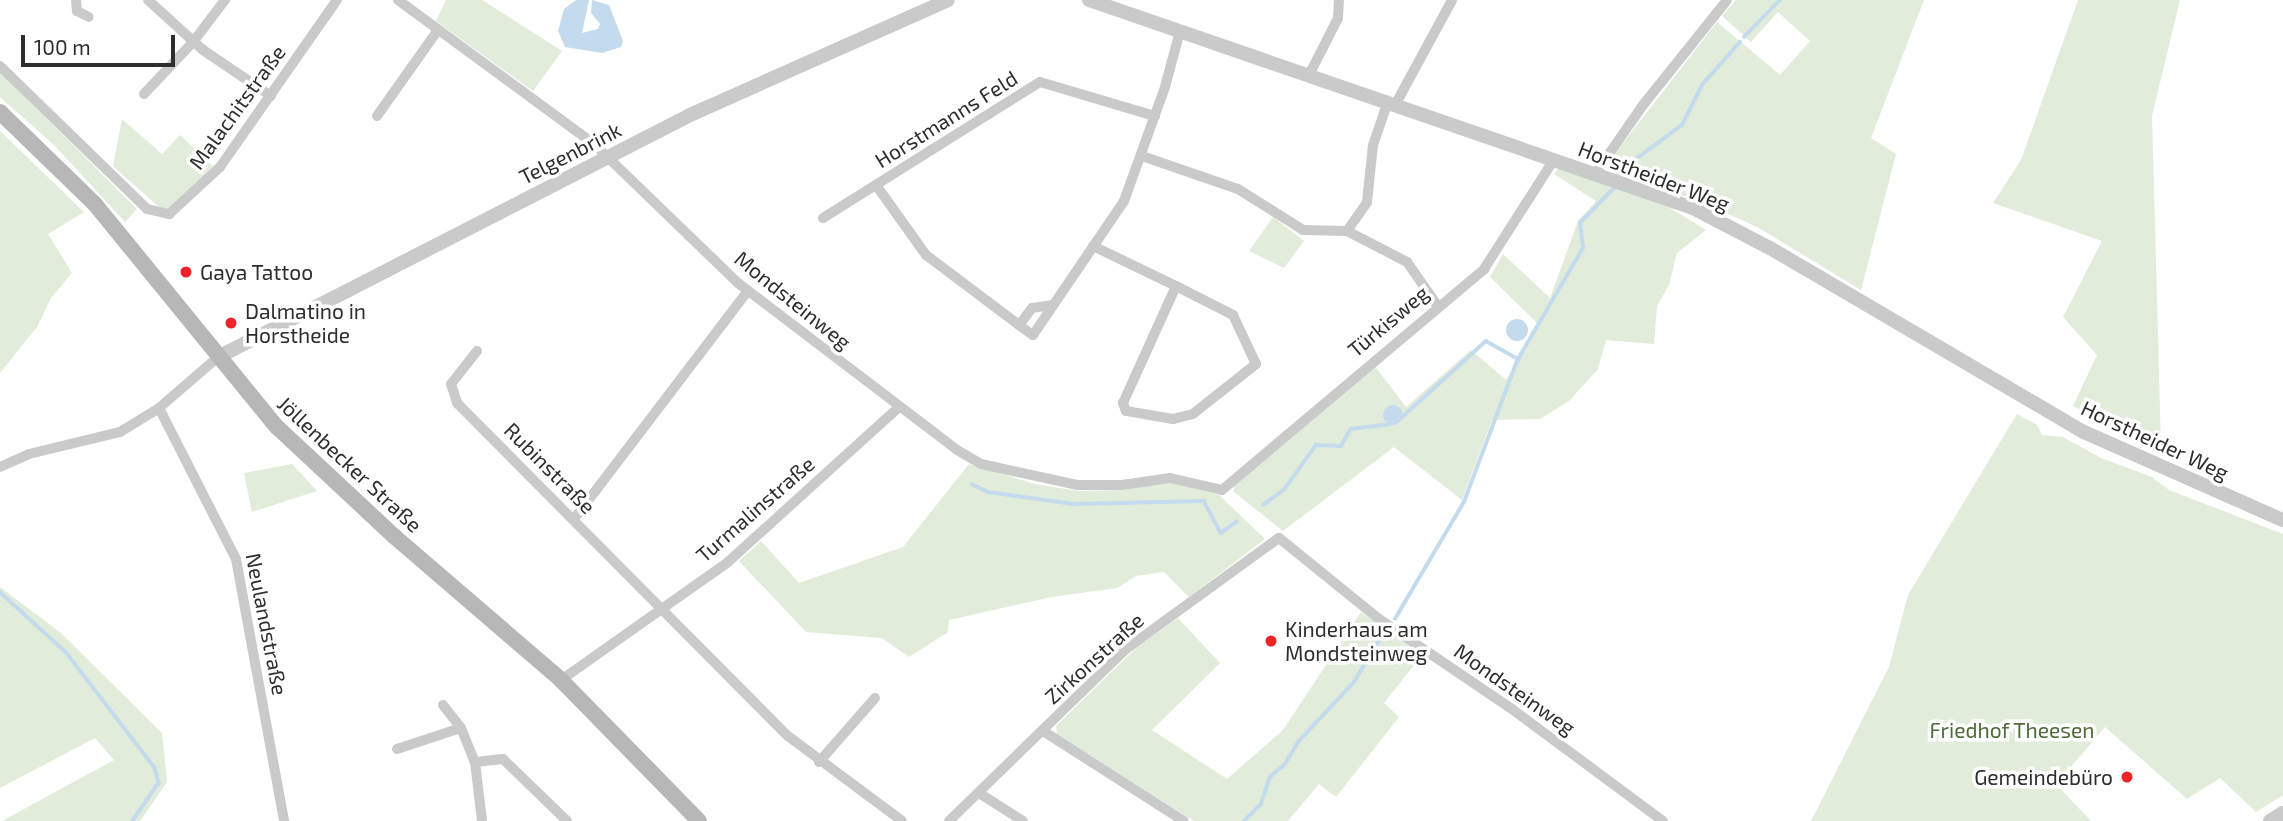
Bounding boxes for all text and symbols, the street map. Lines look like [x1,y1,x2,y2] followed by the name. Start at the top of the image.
[24,21,178,65] scale bar
[34,34,91,59] text: 100 m
[183,40,291,174] street label: Malachitstraße
[870,65,1022,173] street label: Horstmanns Feld
[515,117,625,189] street label: Telgenbrink
[1574,135,1734,217] street label: Horstheider Weg
[730,245,856,355] street label: Mondsteinweg
[200,259,314,285] place label: Gaya Tattoo
[178,264,194,280] marker: Gaya Tattoo
[1343,280,1433,362] street label: Türkisweg
[245,298,366,348] place label: Dalmatino in Horstheide
[223,315,239,331] marker: Dalmatino in Horstheide
[273,391,427,537] street label: Jöllenbecker Straße
[2077,395,2233,485] street label: Horstheider Weg
[499,417,601,519] street label: Rubinstraße
[691,451,819,567] street label: Turmalinstraße
[241,551,293,697] street label: Neulandstraße
[1039,607,1149,709] street label: Zirkonstraße
[1285,616,1428,666] place label: Kinderhaus am Mondsteinweg
[1263,633,1279,649] marker: Kinderhaus am Mondsteinweg
[1450,638,1580,740] street label: Mondsteinweg
[1929,717,2095,743] park label: Friedhof Theesen
[1974,764,2113,790] place label: Gemeindebüro
[2119,769,2135,785] marker: Gemeindebüro

